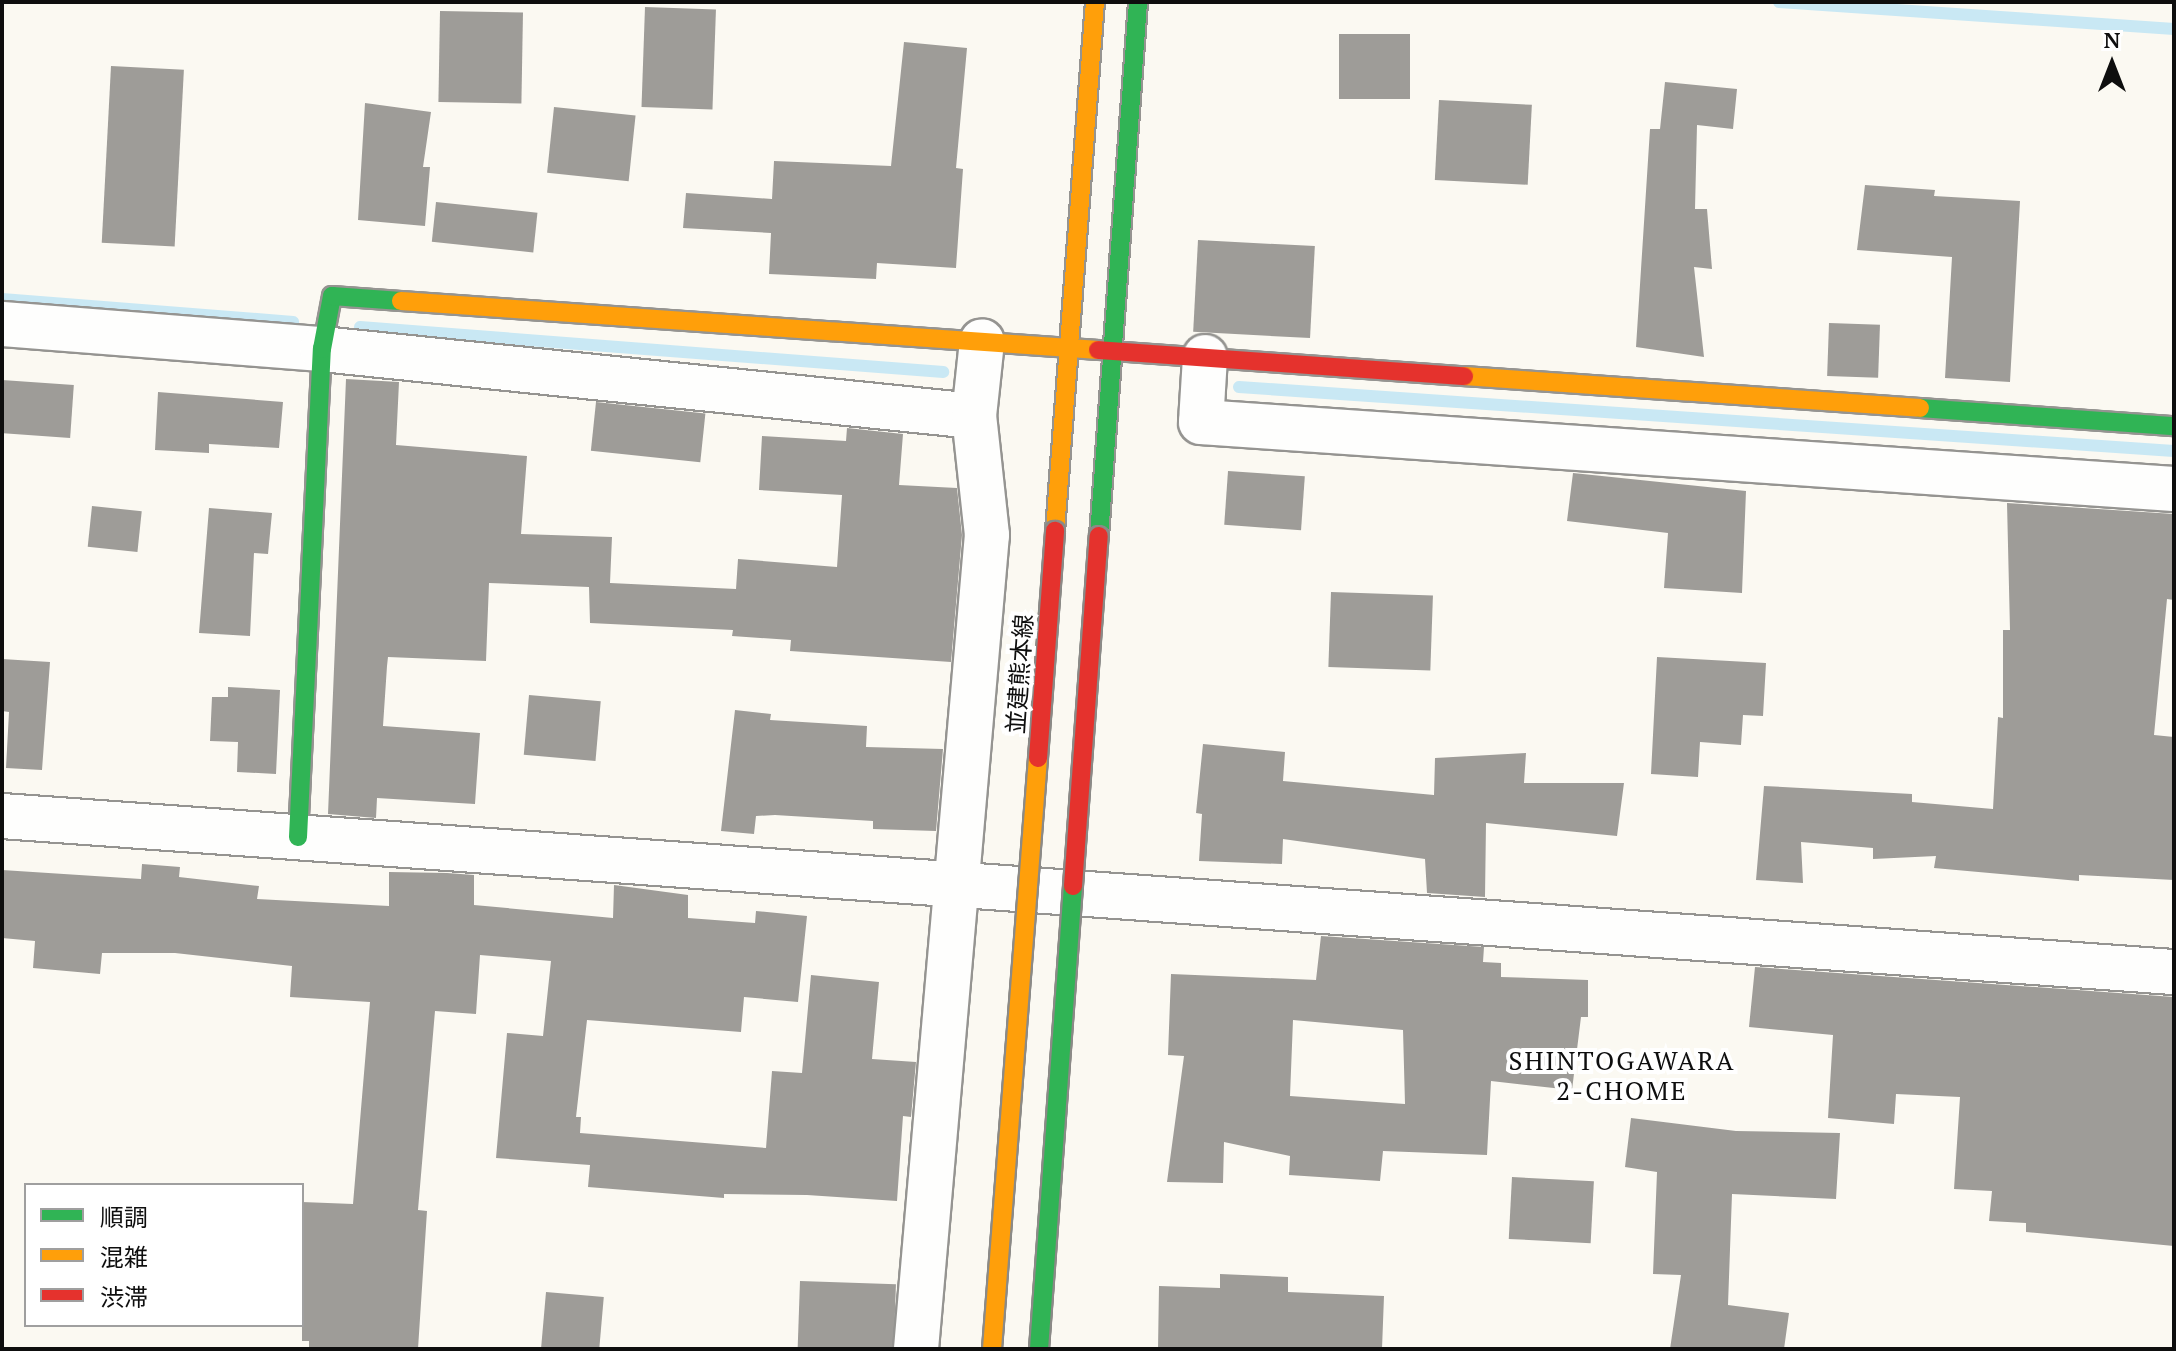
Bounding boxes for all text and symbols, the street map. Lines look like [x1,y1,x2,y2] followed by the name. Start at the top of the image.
[2072,24,2152,104] north arrow
[2104,25,2120,54] text: N
[1001,613,1039,735] street label: 並建熊本線
[1508,1045,1736,1106] district label: SHINTOGAWARA 2-CHOME
[24,1183,304,1327] legend
[100,1201,148,1233] text: 順調
[100,1241,148,1273] text: 混雑
[100,1281,148,1313] text: 渋滞

